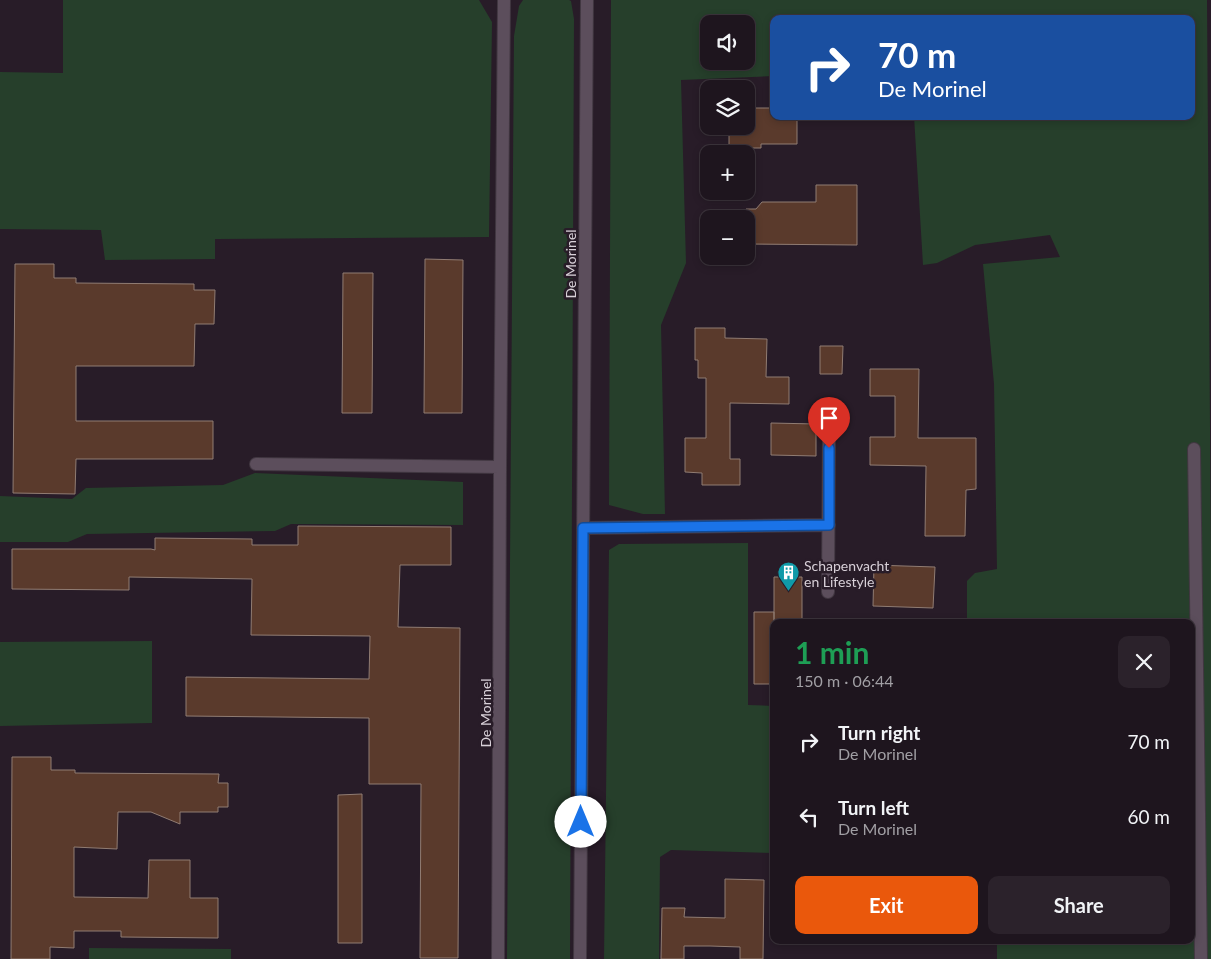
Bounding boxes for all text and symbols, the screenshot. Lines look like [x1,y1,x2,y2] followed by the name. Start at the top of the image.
[700,15,755,265] map controls
[700,15,755,70] button: sound
[878,33,956,75] text: 70 m
[795,35,860,100] icon: right
[878,75,987,102] text: De Morinel
[700,80,755,135] button: layers
[700,145,755,200] button: +
[700,210,755,265] button: −
[562,229,579,299] street label: De Morinel
[808,397,850,448] pin
[815,404,843,432] icon: arrive
[804,557,889,590] place label: Schapenvacht en Lifestyle
[776,561,800,592] building icon: Schapenvacht en Lifestyle
[795,634,869,670] text: 1 min
[1118,636,1170,688] button: close
[795,671,894,690] text: 150 m · 06:44
[477,678,494,748] street label: De Morinel
[838,721,920,744] text: Turn right
[795,728,823,756] icon: right
[1127,730,1170,753] text: 70 m
[838,744,917,763] text: De Morinel
[554,795,606,847] position arrow
[838,796,909,819] text: Turn left
[795,803,823,831] icon: left
[1127,805,1170,828] text: 60 m
[838,819,917,838] text: De Morinel
[795,876,978,934] button: Exit
[988,876,1170,934] button: Share

